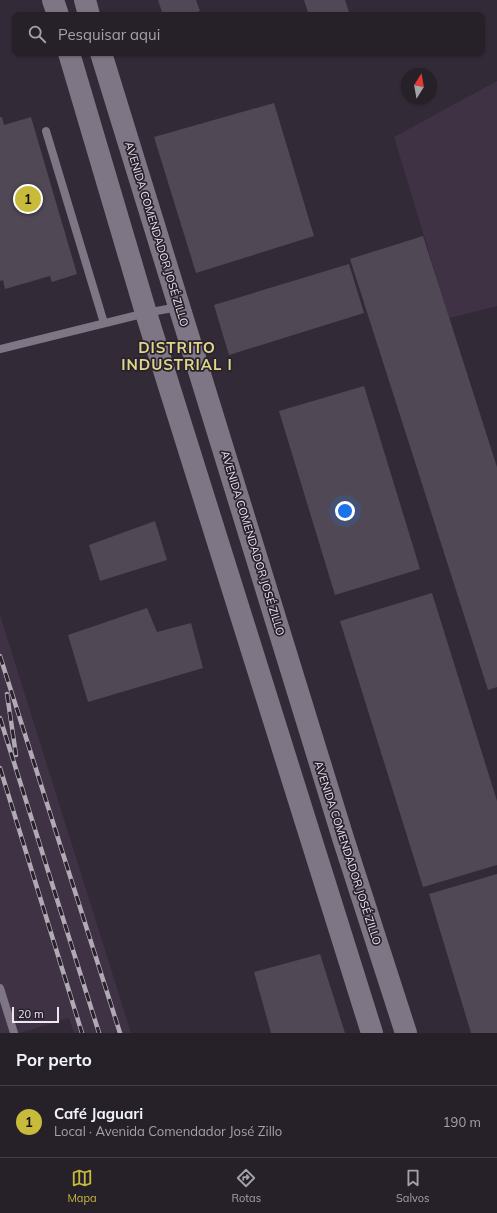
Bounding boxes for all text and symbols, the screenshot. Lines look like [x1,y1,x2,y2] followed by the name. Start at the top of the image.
[12,12,485,56] search box
[26,23,48,45] icon: search
[58,25,160,44] text: Pesquisar aqui
[401,68,437,104] north arrow
[122,140,192,328] street label: AVENIDA COMENDADOR JOSÉ ZILLO
[15,184,41,214] pin: 1
[121,338,233,374] district label: DISTRITO INDUSTRIAL I
[218,449,288,637] street label: AVENIDA COMENDADOR JOSÉ ZILLO
[335,501,355,521] your location
[312,759,384,947] street label: AVENIDA COMENDADOR JOSÉ ZILLO
[12,1005,59,1024] scale bar
[18,1007,44,1021] text: 20 m
[16,1049,92,1070] text: Por perto
[54,1104,143,1123] text: Café Jaguari
[25,1114,33,1130] text: 1
[443,1114,481,1130] text: 190 m
[54,1123,282,1139] text: Local · Avenida Comendador José Zillo
[67,1167,97,1205] tab: Mapa
[232,1167,261,1205] tab: Rotas
[396,1167,430,1205] tab: Salvos

